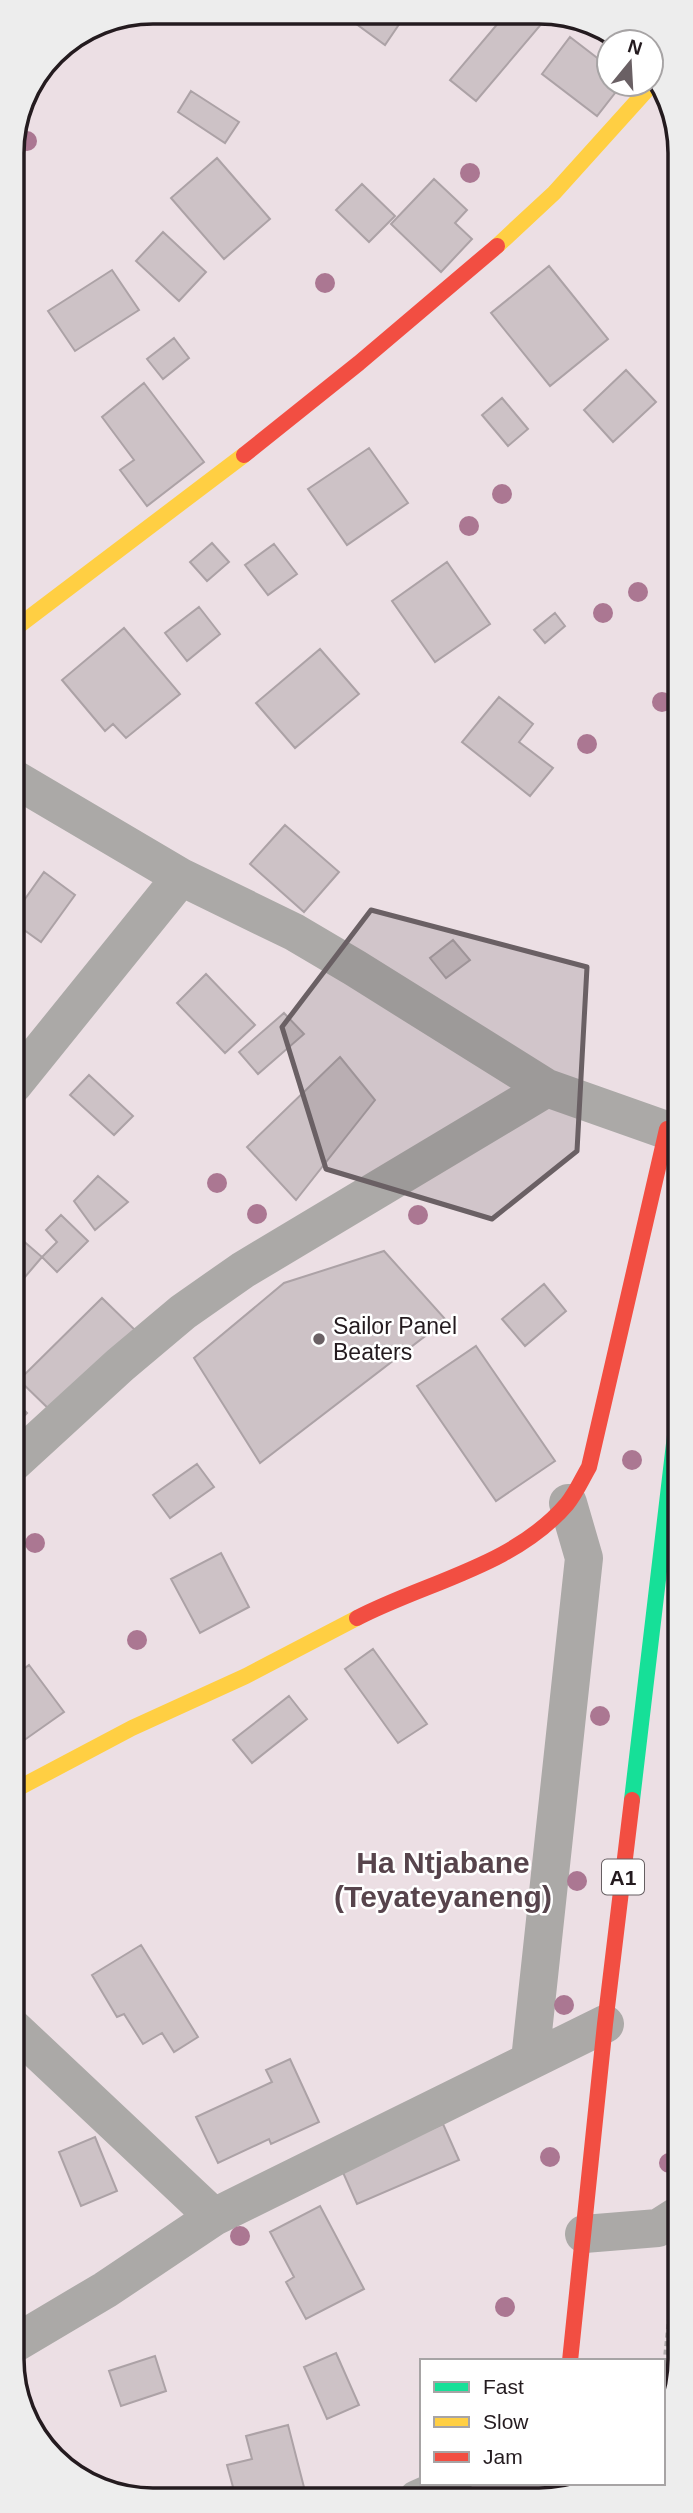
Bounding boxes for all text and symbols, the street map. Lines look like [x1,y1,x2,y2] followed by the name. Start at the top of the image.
[595,28,665,98] north arrow
[625,35,645,59] text: N
[333,1313,457,1365] place label: Sailor Panel Beaters
[311,1331,327,1347] marker: Sailor Panel Beaters
[334,1846,552,1913] district label: Ha Ntjabane (Teyateyaneng)
[602,1860,644,1895] road number: A1
[420,2359,665,2485] legend
[483,2375,524,2398] text: Fast
[483,2410,529,2433] text: Slow
[483,2445,523,2468] text: Jam

